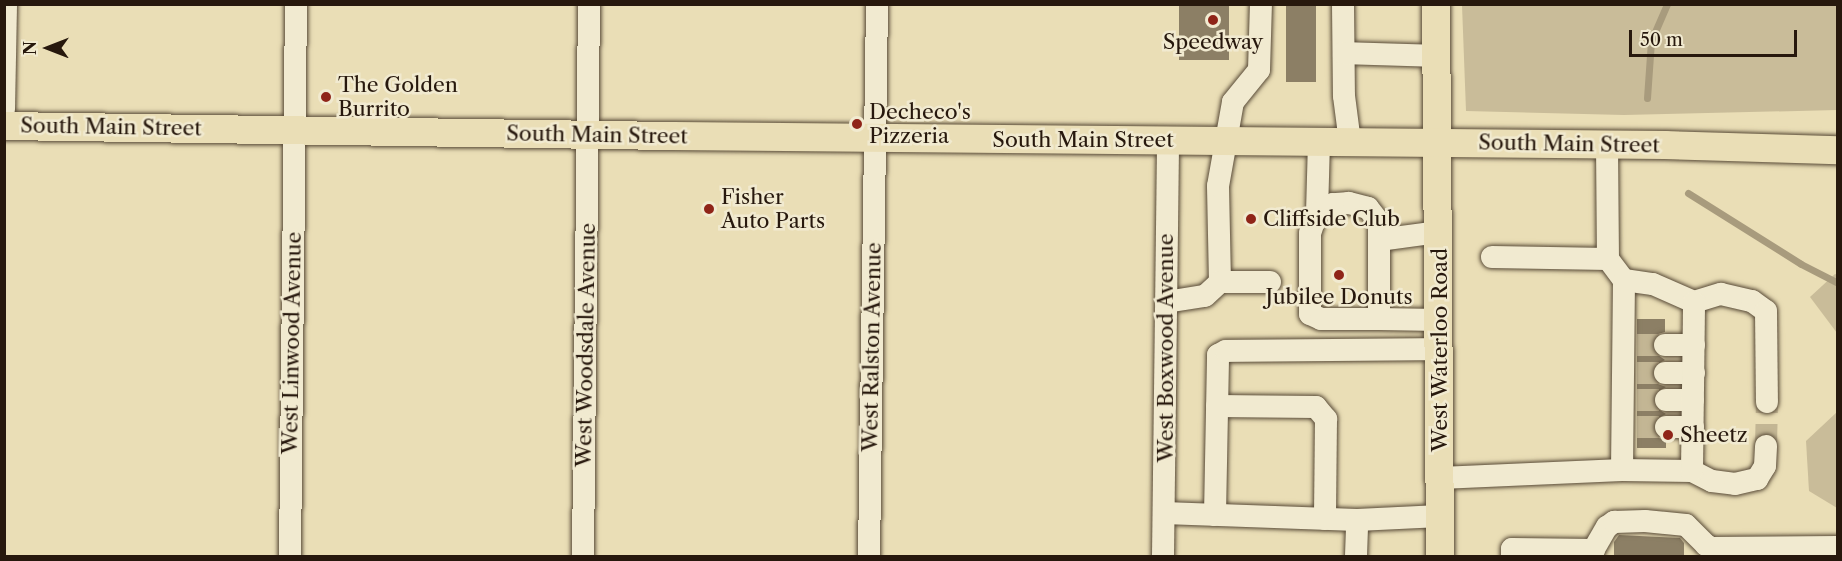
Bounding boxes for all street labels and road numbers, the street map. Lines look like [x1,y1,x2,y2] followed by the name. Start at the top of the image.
[20,113,202,141] street label: South Main Street
[506,121,688,149] street label: South Main Street
[992,127,1174,153] street label: South Main Street
[1478,130,1660,158] street label: South Main Street
[571,222,601,468] street label: West Woodsdale Avenue
[277,231,307,455] street label: West Linwood Avenue
[1153,233,1179,463] street label: West Boxwood Avenue
[858,242,886,452] street label: West Ralston Avenue
[1427,248,1453,452] street label: West Waterloo Road

